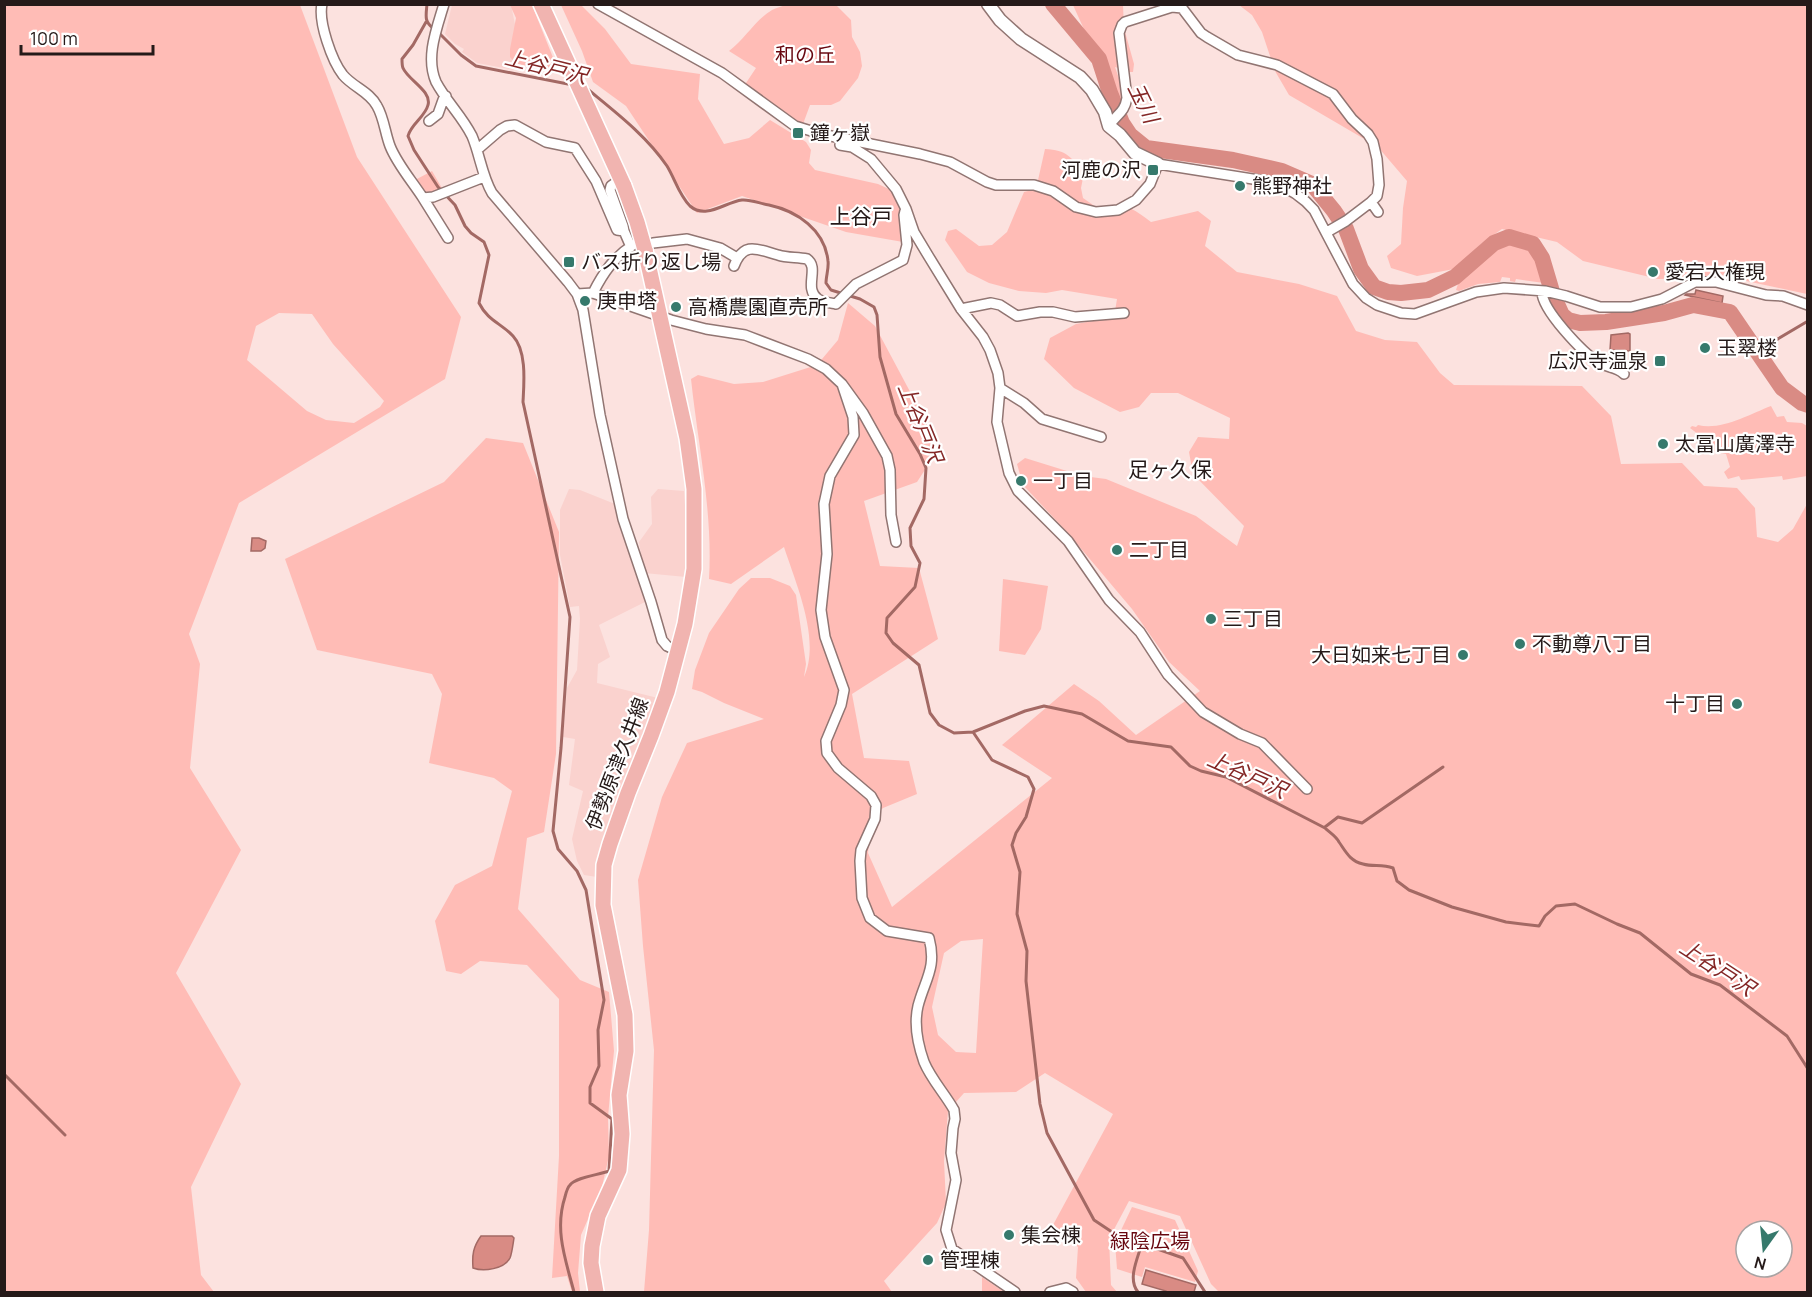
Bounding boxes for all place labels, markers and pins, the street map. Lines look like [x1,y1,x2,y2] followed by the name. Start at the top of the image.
[810,119,870,146] place label: 鐘ヶ嶽
[791,126,805,140] marker: 鐘ヶ嶽
[1061,156,1141,183] place label: 河鹿の沢
[1146,163,1160,177] marker: 河鹿の沢
[1252,172,1332,199] place label: 熊野神社
[1233,179,1247,193] marker: 熊野神社
[581,248,721,275] place label: バス折り返し場
[562,255,576,269] marker: バス折り返し場
[1665,258,1765,285] place label: 愛宕大権現
[1646,265,1660,279] marker: 愛宕大権現
[597,287,657,314] place label: 庚申塔
[688,293,828,320] place label: 高橋農園直売所
[578,294,592,308] marker: 庚申塔
[669,300,683,314] marker: 高橋農園直売所
[1717,334,1777,361] place label: 玉翠楼
[1698,341,1712,355] marker: 玉翠楼
[1548,347,1648,374] place label: 広沢寺温泉
[1653,354,1667,368] marker: 広沢寺温泉
[1675,430,1795,457] place label: 太冨山廣澤寺
[1656,437,1670,451] marker: 太冨山廣澤寺
[1033,467,1093,494] place label: 一丁目
[1014,474,1028,488] marker: 一丁目
[1129,536,1189,563] place label: 二丁目
[1110,543,1124,557] marker: 二丁目
[1223,605,1283,632] place label: 三丁目
[1204,612,1218,626] marker: 三丁目
[1532,630,1652,657] place label: 不動尊八丁目
[1513,637,1527,651] marker: 不動尊八丁目
[1311,641,1451,668] place label: 大日如来七丁目
[1456,648,1470,662] marker: 大日如来七丁目
[1665,690,1725,717] place label: 十丁目
[1730,697,1744,711] marker: 十丁目
[1021,1221,1081,1248] place label: 集会棟
[1002,1228,1016,1242] marker: 集会棟
[940,1246,1000,1273] place label: 管理棟
[921,1253,935,1267] marker: 管理棟

